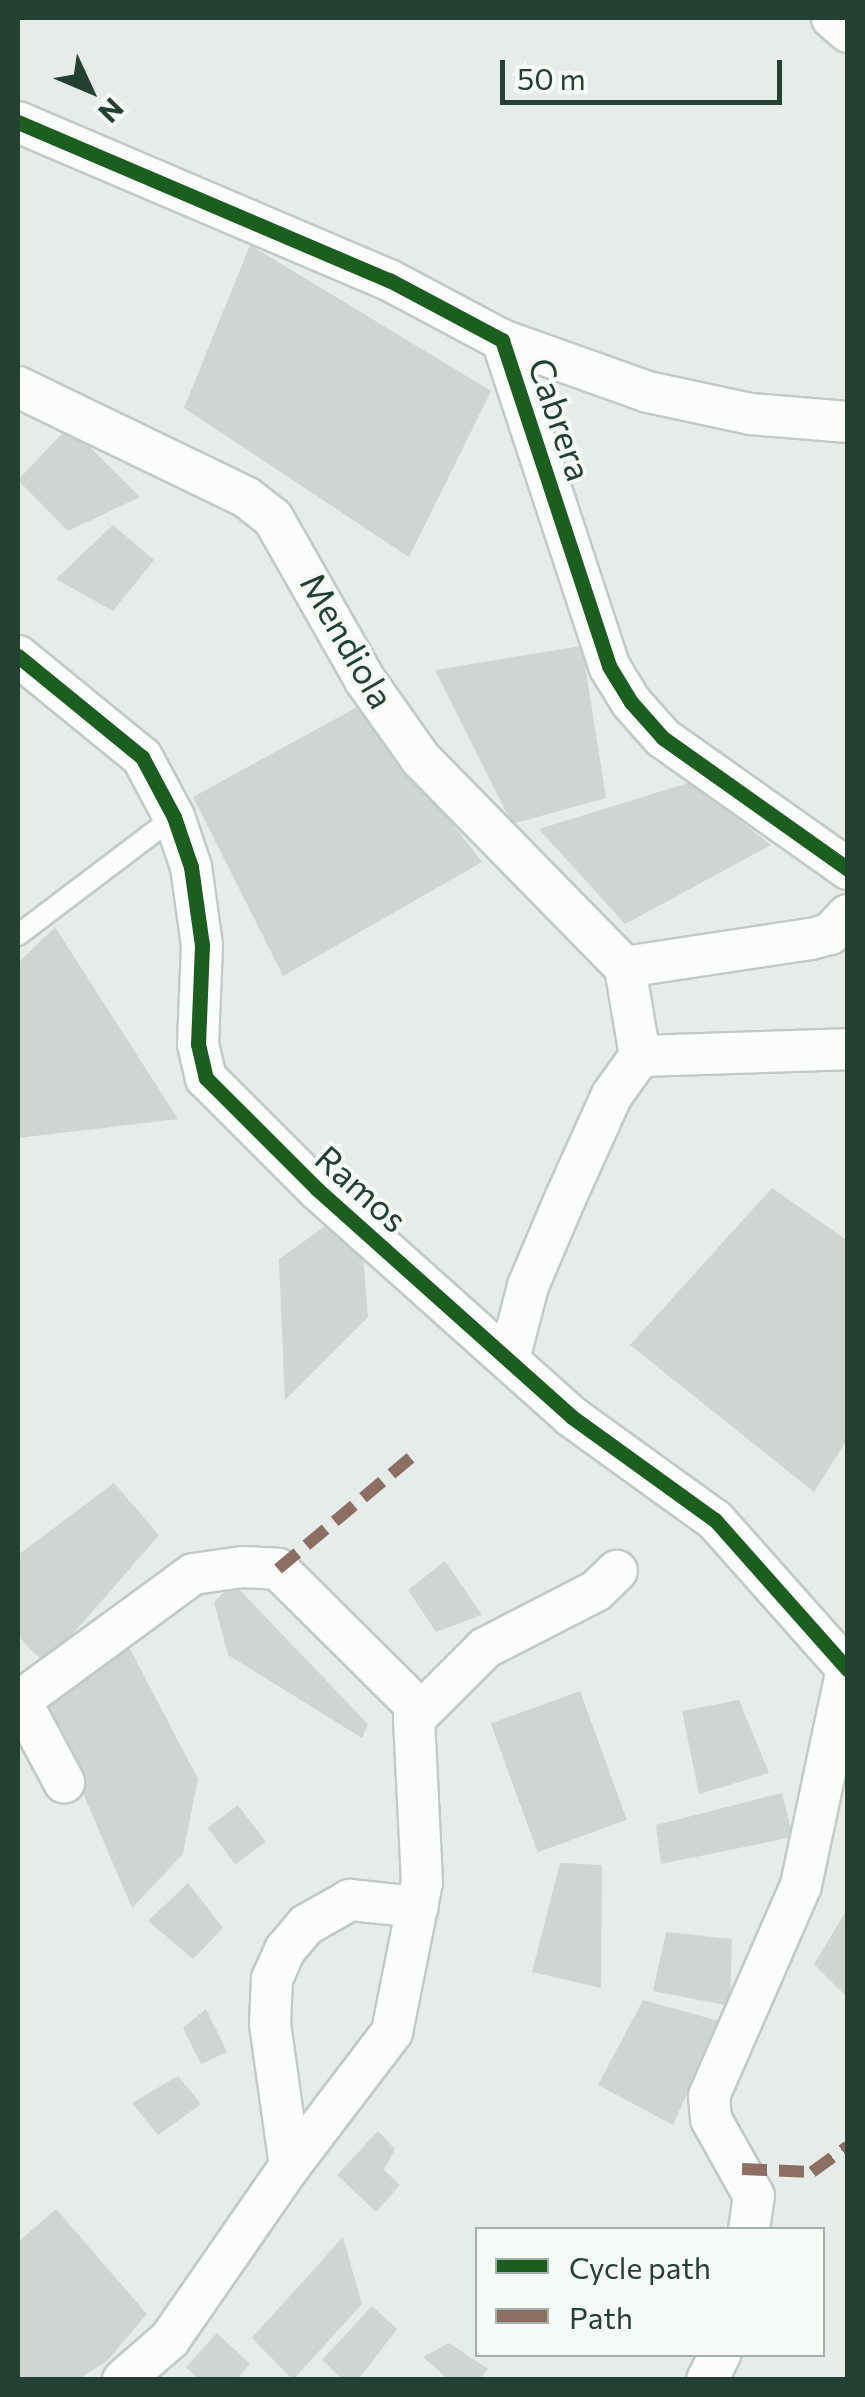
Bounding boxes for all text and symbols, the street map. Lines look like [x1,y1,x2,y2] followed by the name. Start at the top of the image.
[40,40,140,140] north arrow
[505,40,788,102] scale bar
[517,59,586,96] text: 50 m
[92,91,131,130] text: N
[521,352,601,486] street label: Cabrera
[293,565,403,715] street label: Mendiola
[308,1136,416,1240] street label: Ramos
[475,2227,825,2357] legend
[569,2248,711,2285] text: Cycle path
[569,2298,633,2335] text: Path

